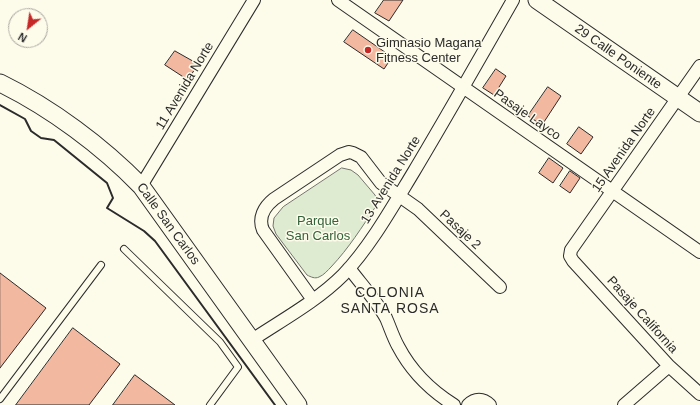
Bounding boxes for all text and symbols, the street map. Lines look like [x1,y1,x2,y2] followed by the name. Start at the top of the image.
[8,8,48,48] north arrow
[571,21,665,93] street label: 29 Calle Poniente
[16,30,29,45] text: N
[376,35,481,66] place label: Gimnasio Magana Fitness Center
[153,39,217,133] street label: 11 Avenida Norte
[363,45,373,55] marker: Gimnasio Magana Fitness Center
[491,86,563,144] street label: Pasaje Layco
[589,104,659,196] street label: 15 Avenida Norte
[358,133,424,227] street label: 13 Avenida Norte
[133,180,203,268] street label: Calle San Carlos
[436,207,484,253] street label: Pasaje 2
[286,213,350,244] park label: Parque San Carlos
[603,273,681,357] street label: Pasaje California
[340,285,440,318] district label: COLONIA SANTA ROSA

